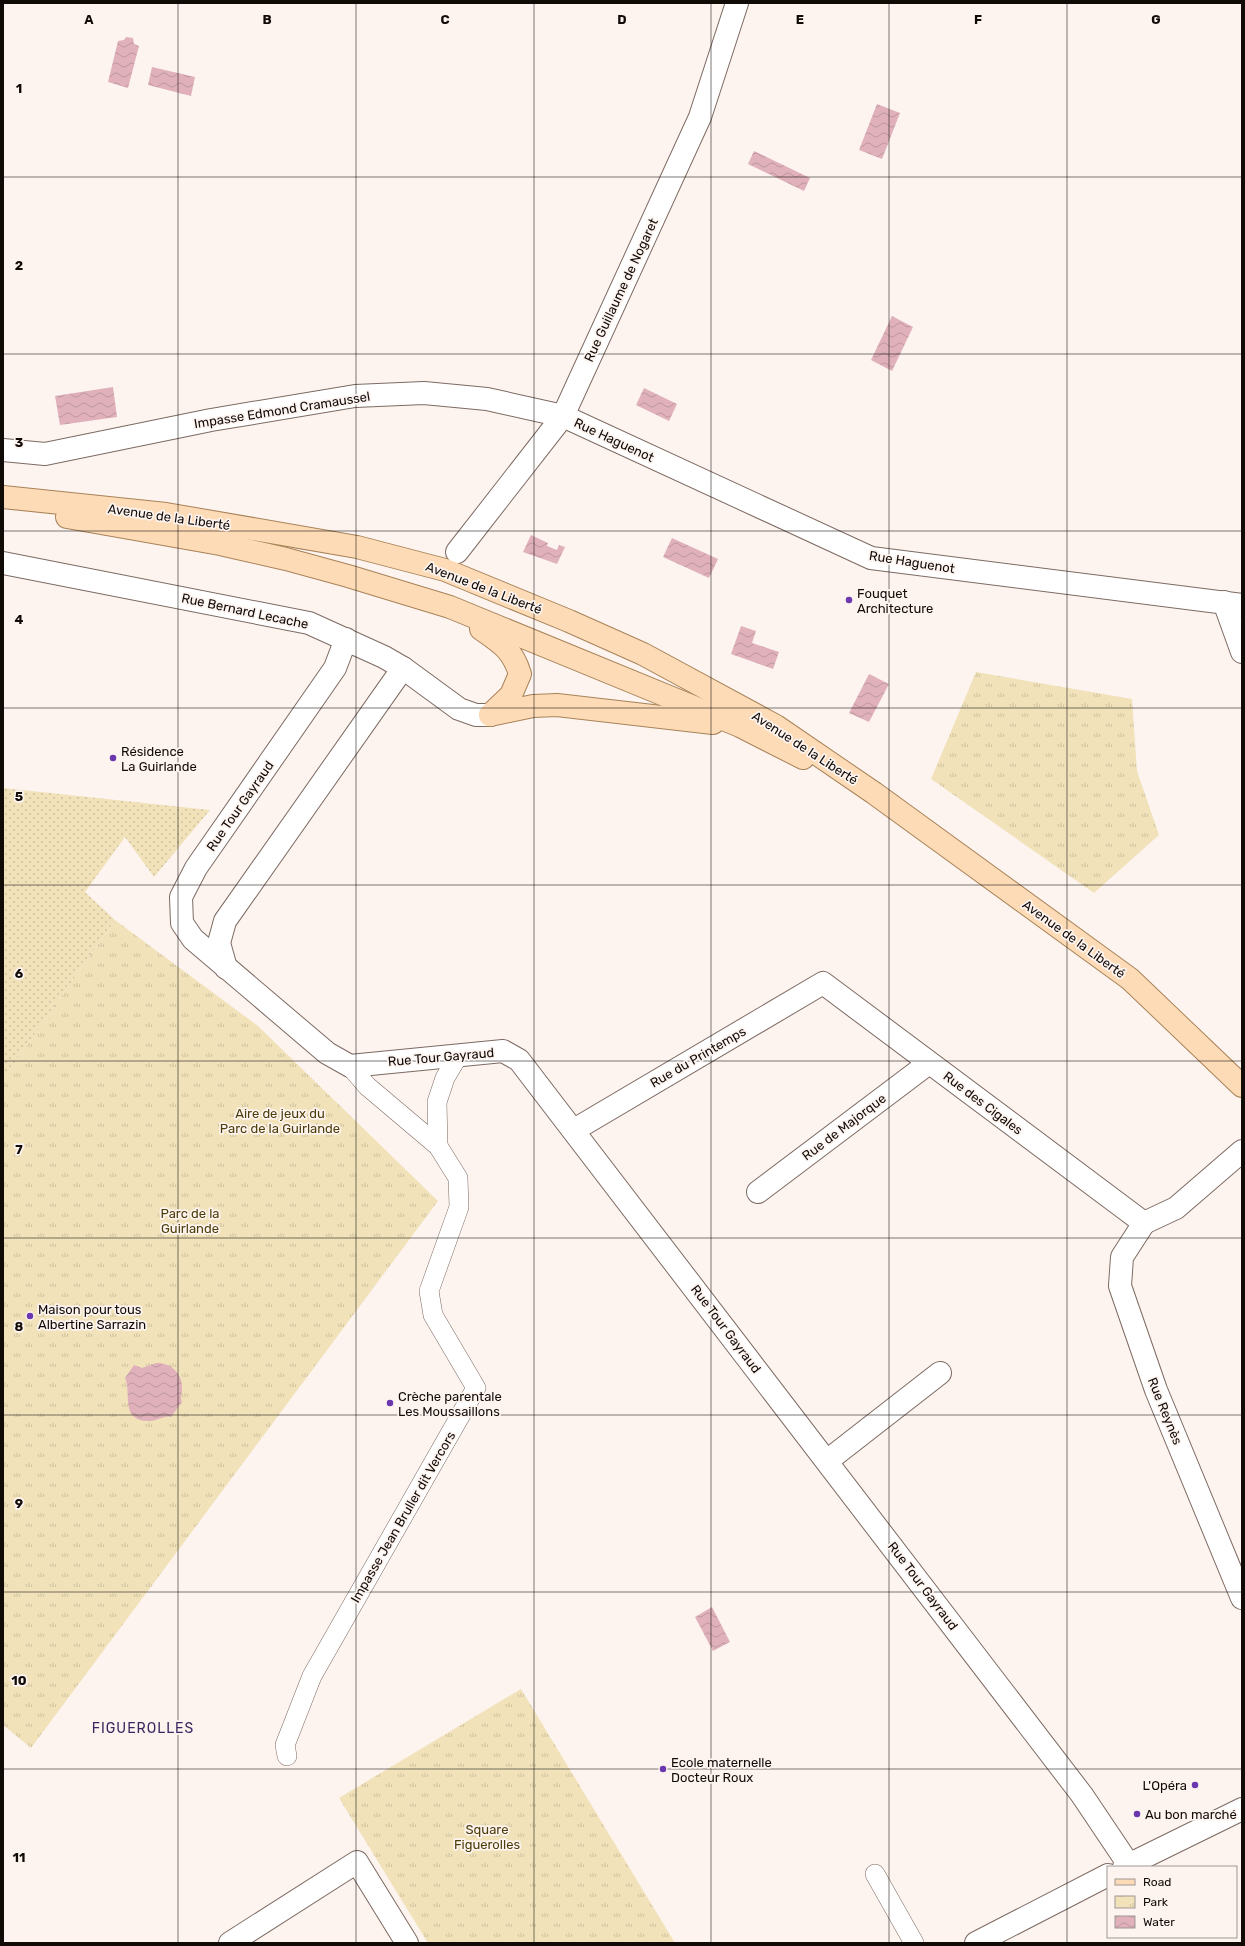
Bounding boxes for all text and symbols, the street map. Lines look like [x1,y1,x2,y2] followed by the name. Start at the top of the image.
[84,12,94,27] text: A
[262,12,272,27] text: B
[440,12,450,27] text: C
[617,12,627,27] text: D
[796,12,804,27] text: E
[974,12,982,27] text: F
[1151,12,1161,27] text: G
[16,81,22,96] text: 1
[581,216,662,365] street label: Rue Guillaume de Nogaret
[15,258,23,273] text: 2
[193,389,371,431] street label: Impasse Edmond Cramaussel
[571,415,656,466] street label: Rue Haguenot
[15,435,24,450] text: 3
[107,501,231,533] street label: Avenue de la Liberté
[868,548,956,577] street label: Rue Haguenot
[424,559,544,617] street label: Avenue de la Liberté
[857,586,933,616] place label: Fouquet Architecture
[180,590,310,632] street label: Rue Bernard Lecache
[844,595,854,605] marker: Fouquet Architecture
[15,612,24,627] text: 4
[749,708,861,788] street label: Avenue de la Liberté
[121,744,197,774] place label: Résidence La Guirlande
[108,753,118,763] marker: Résidence La Guirlande
[203,758,277,854] street label: Rue Tour Gayraud
[15,789,23,804] text: 5
[1020,897,1128,981] street label: Avenue de la Liberté
[15,966,24,981] text: 6
[647,1023,749,1091] street label: Rue du Printemps
[387,1045,495,1069] street label: Rue Tour Gayraud
[940,1068,1026,1139] street label: Rue des Cigales
[799,1091,889,1163] street label: Rue de Majorque
[220,1106,340,1136] park label: Aire de jeux du Parc de la Guirlande
[15,1142,23,1157] text: 7
[160,1206,220,1236] park label: Parc de la Guirlande
[688,1282,764,1376] street label: Rue Tour Gayraud
[38,1302,146,1332] place label: Maison pour tous Albertine Sarrazin
[25,1311,35,1321] marker: Maison pour tous Albertine Sarrazin
[15,1319,24,1334] text: 8
[1145,1375,1185,1447] street label: Rue Reynès
[398,1389,502,1419] place label: Crèche parentale Les Moussaillons
[385,1398,395,1408] marker: Crèche parentale Les Moussaillons
[348,1428,459,1605] street label: Impasse Jean Bruller dit Vercors
[15,1496,23,1511] text: 9
[885,1539,961,1633] street label: Rue Tour Gayraud
[11,1673,27,1688] text: 10
[92,1720,194,1737] district label: FIGUEROLLES
[671,1755,772,1785] place label: Ecole maternelle Docteur Roux
[658,1764,668,1774] marker: Ecole maternelle Docteur Roux
[1142,1778,1187,1793] place label: L'Opéra
[1190,1780,1200,1790] marker: L'Opéra
[1145,1807,1237,1822] place label: Au bon marché
[1132,1809,1142,1819] marker: Au bon marché
[454,1822,520,1853] park label: Square Figuerolles
[13,1850,25,1865] text: 11
[1107,1866,1237,1938] legend
[1143,1875,1171,1889] text: Road
[1143,1895,1169,1909] text: Park
[1143,1915,1175,1929] text: Water

